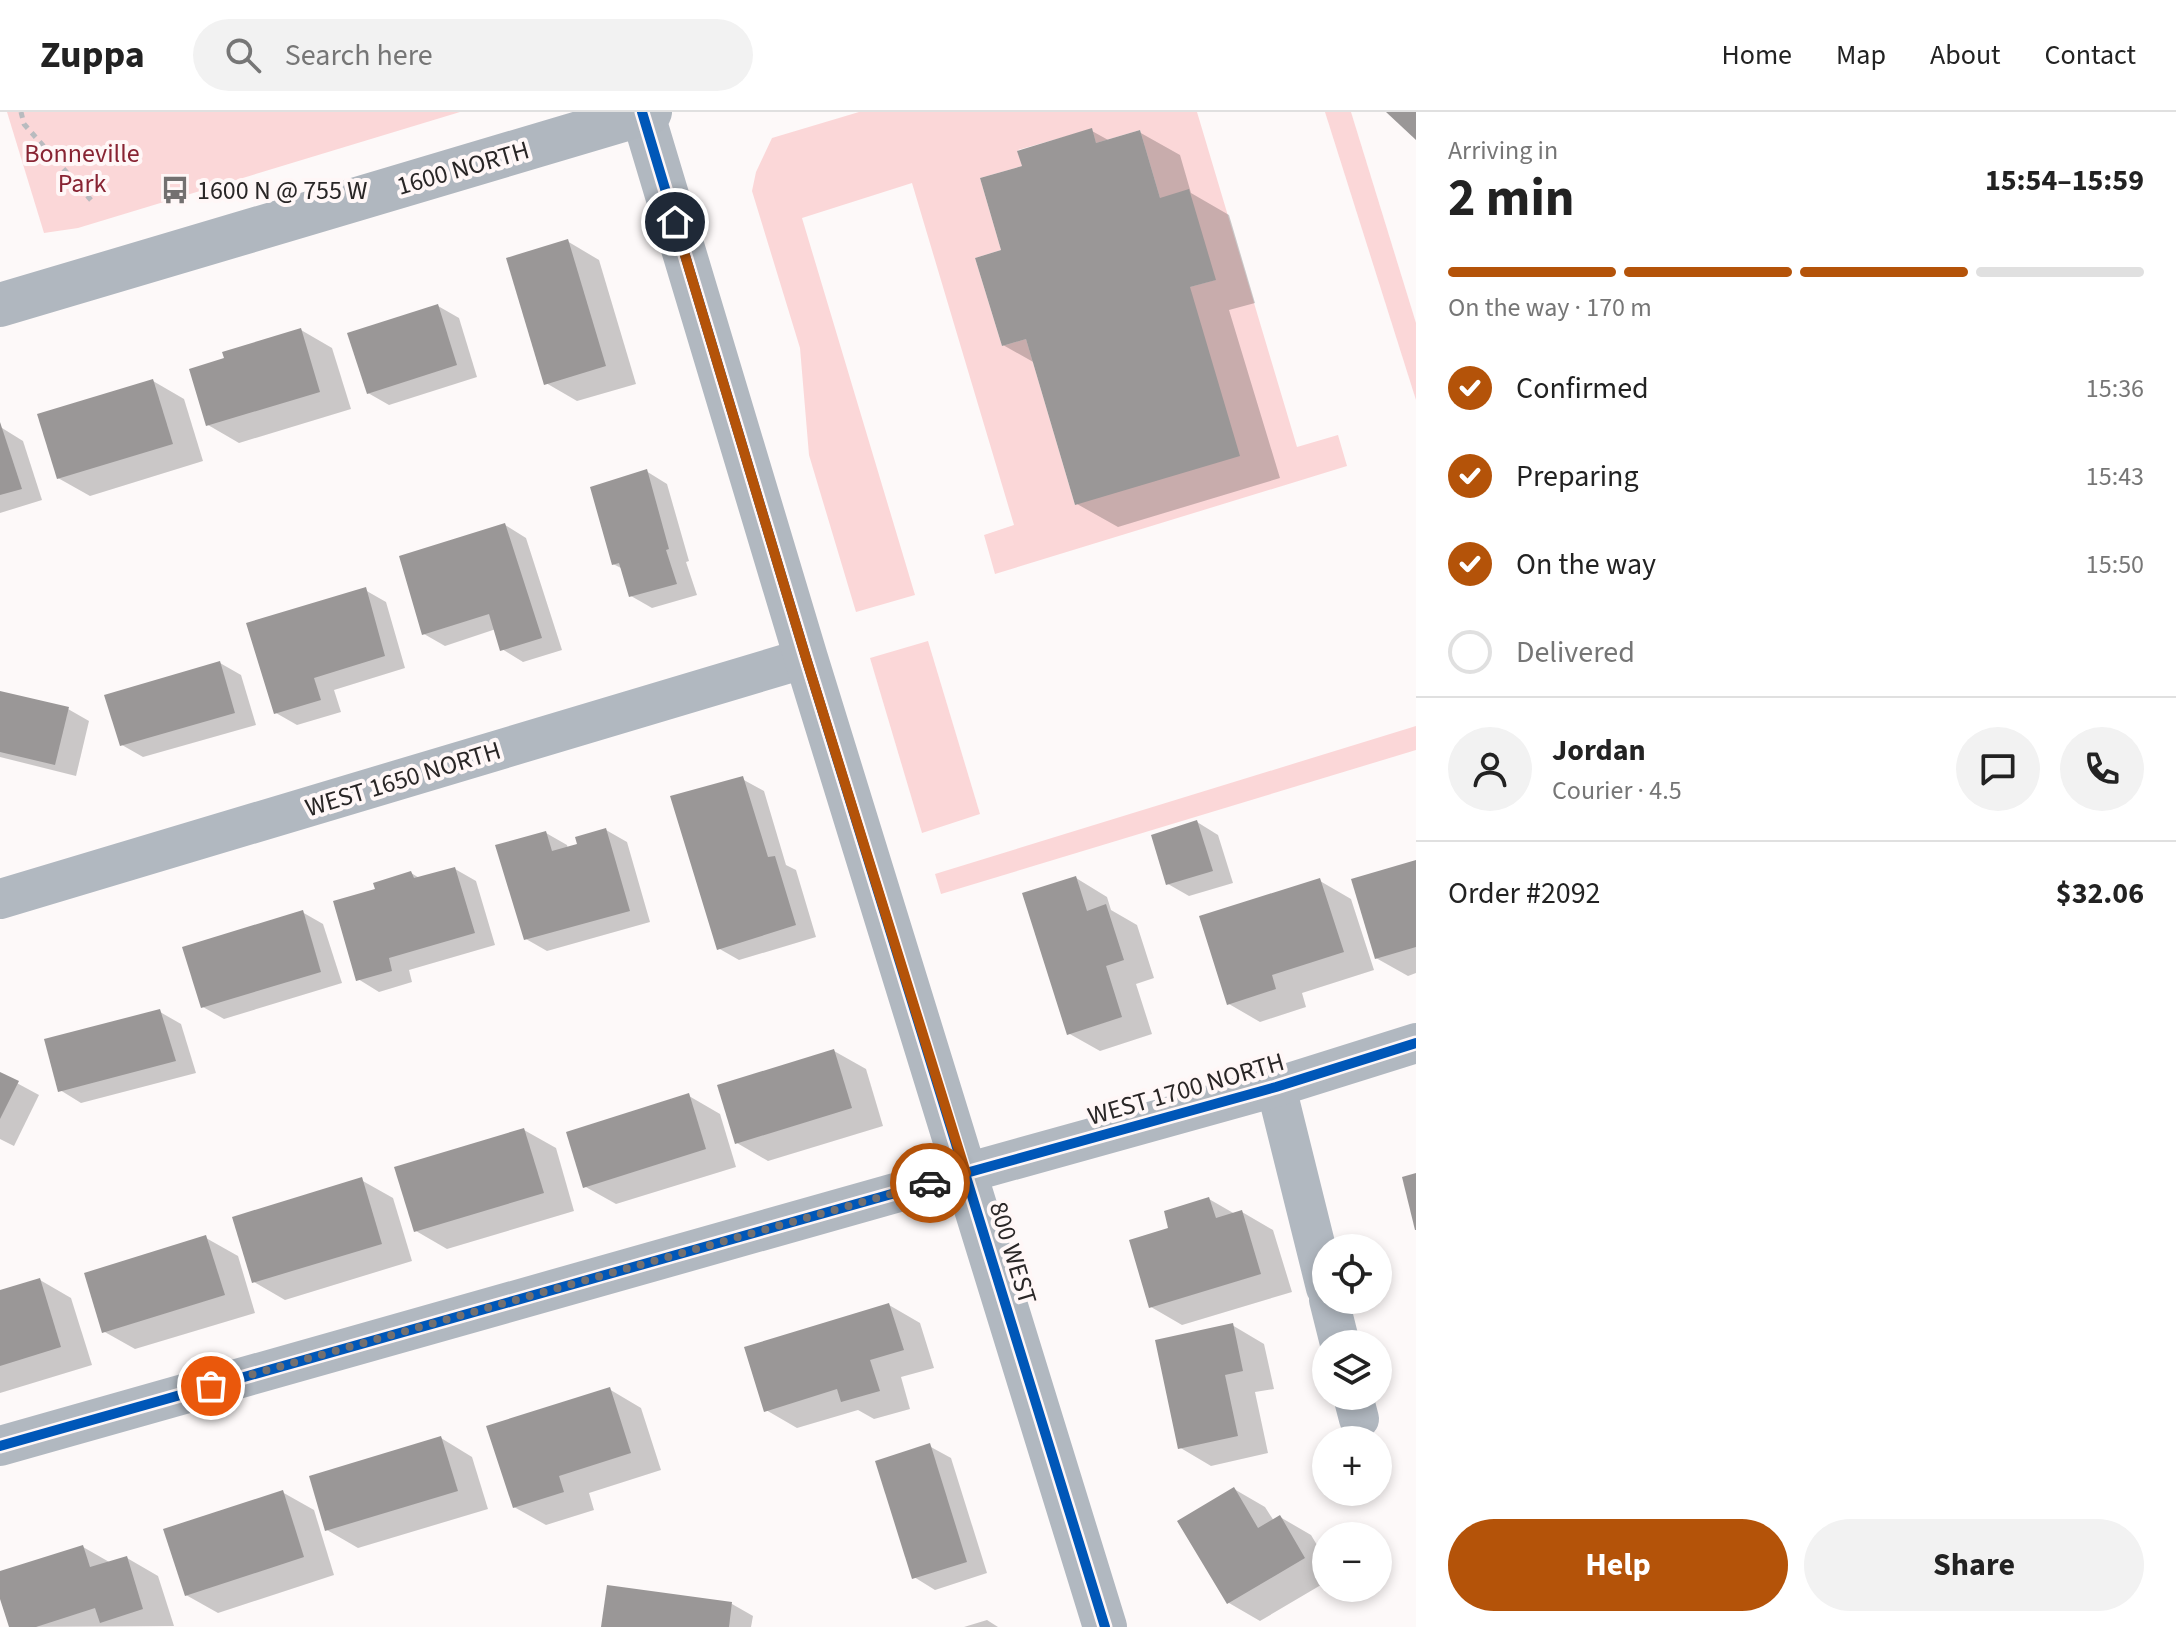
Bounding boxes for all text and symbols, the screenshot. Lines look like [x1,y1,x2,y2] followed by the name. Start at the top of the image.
[193,19,753,91] search box
[40,28,145,82] text: Zuppa
[221,33,265,77] icon: search
[285,34,433,77] text: Search here
[1721,35,1792,75] text: Home
[1836,35,1886,75] text: Map
[1930,35,2001,75] text: About
[2045,35,2136,75] text: Contact
[392,131,534,205] street label: 1600 NORTH
[1448,132,1558,169] text: Arriving in
[24,135,140,202] park label: Bonneville Park
[1985,159,2144,202] text: 15:54–15:59
[1448,162,1575,236] text: 2 min
[197,172,368,209] place label: 1600 N @ 755 W
[160,175,190,205] bus stop icon: 1600 N @ 755 W
[641,188,709,256] pin
[653,200,697,244] icon: home
[1448,289,1652,326] text: On the way · 170 m
[1448,366,1492,410] icon: check
[1516,367,1649,410] text: Confirmed
[2086,370,2144,407] text: 15:36
[1448,454,1492,498] icon: check
[1516,455,1639,498] text: Preparing
[2086,458,2144,495] text: 15:43
[1448,542,1492,586] icon: check
[1516,543,1656,586] text: On the way
[2086,546,2144,583] text: 15:50
[1516,631,1635,674] text: Delivered
[1448,727,1532,811] button: person
[1956,727,2040,811] button: chat
[2060,727,2144,811] button: phone
[1552,729,1646,772] text: Jordan
[301,732,505,826] street label: WEST 1650 NORTH
[1552,772,1682,809] text: Courier · 4.5
[1448,872,1601,915] text: Order #2092
[2056,872,2144,915] text: $32.06
[1083,1043,1289,1135] street label: WEST 1700 NORTH
[890,1143,970,1223] courier
[908,1161,952,1205] icon: car
[980,1197,1046,1309] street label: 800 WEST
[1312,1234,1392,1602] map controls
[1312,1234,1392,1314] button: locate
[1312,1330,1392,1410] button: layers
[177,1352,245,1420] pin
[189,1364,233,1408] icon: bag
[1312,1426,1392,1506] button: +
[1448,1519,1788,1611] button: Help
[1804,1519,2144,1611] button: Share
[1312,1522,1392,1602] button: −

